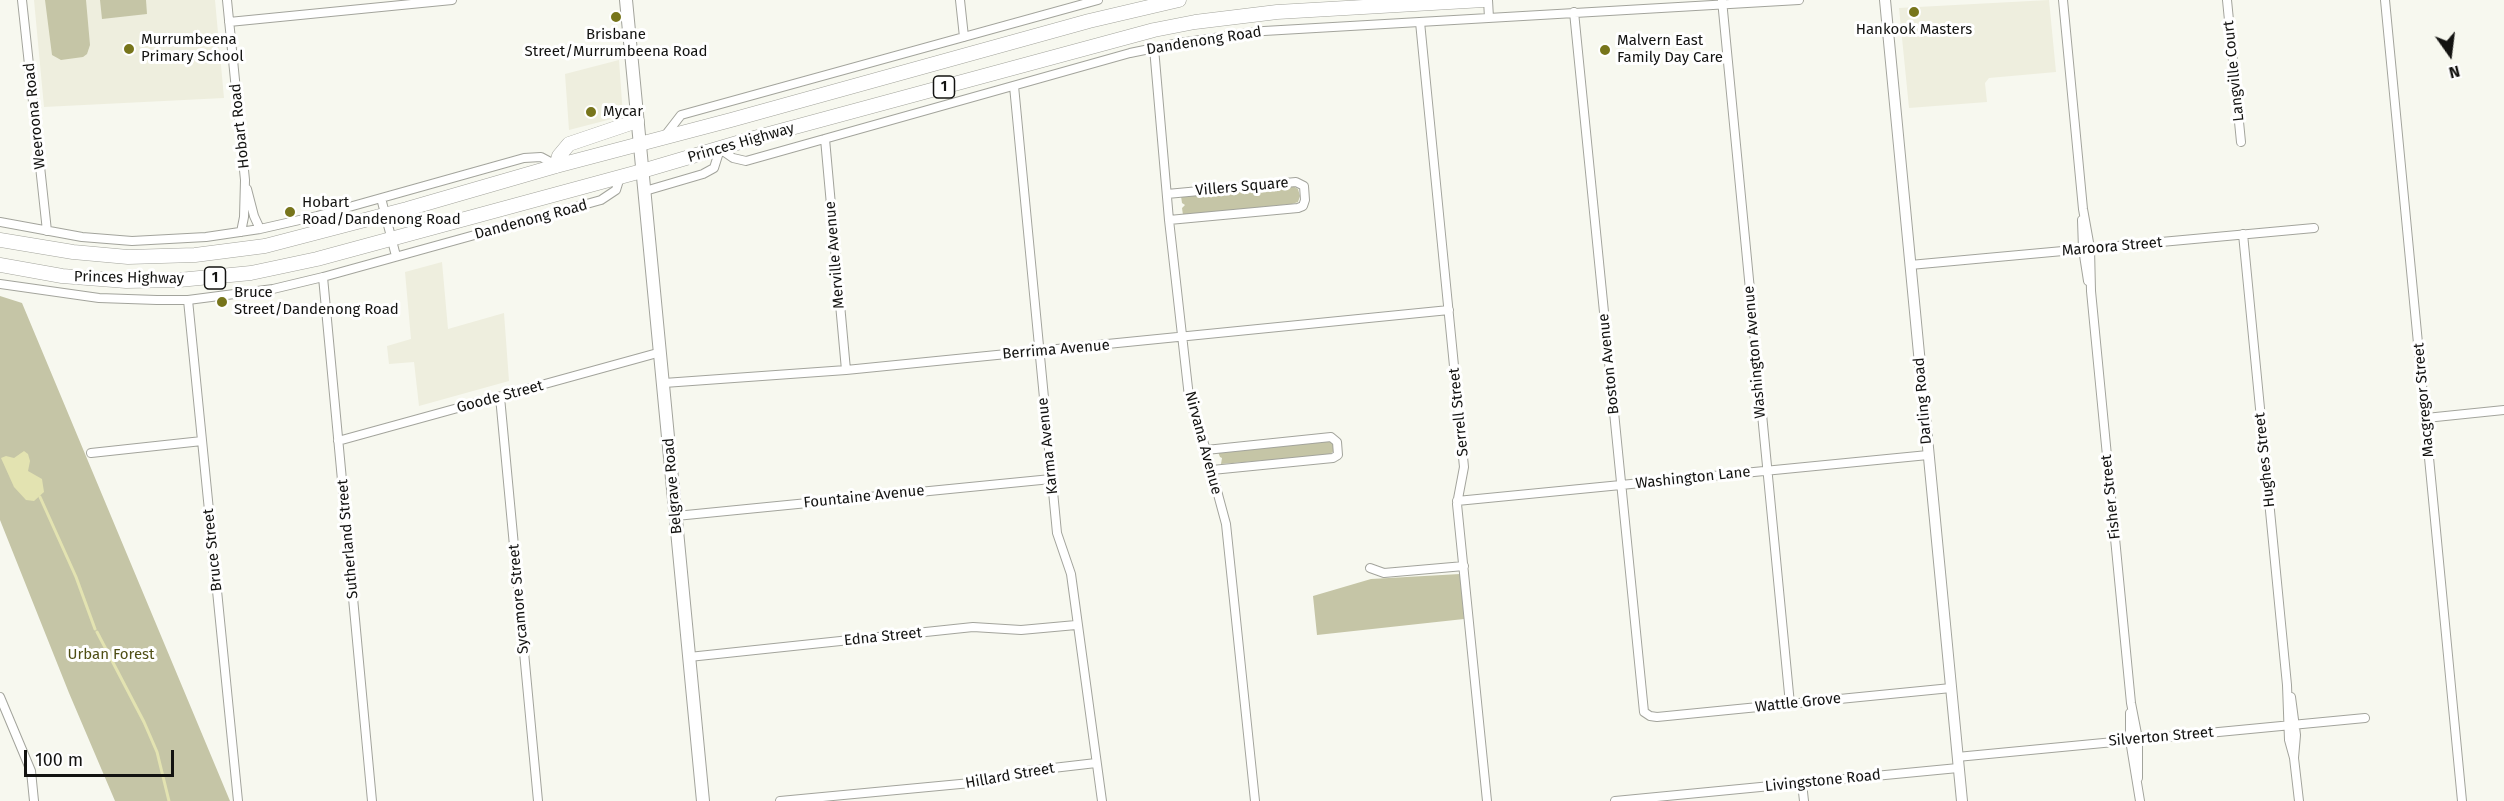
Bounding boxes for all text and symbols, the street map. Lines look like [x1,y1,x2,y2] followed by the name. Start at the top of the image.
[1907,5,1921,19] marker: Hankook Masters
[609,10,623,24] marker: Brisbane Street/Murrumbeena Road
[2220,20,2248,122] street label: Langville Court
[1856,21,1972,39] place label: Hankook Masters
[1145,23,1263,59] street label: Dandenong Road
[2420,24,2480,84] north arrow
[525,26,707,61] place label: Brisbane Street/Murrumbeena Road
[141,31,244,66] place label: Murrumbeena Primary School
[1617,32,1723,67] place label: Malvern East Family Day Care
[122,42,136,56] marker: Murrumbeena Primary School
[1598,43,1612,57] marker: Malvern East Family Day Care
[2447,61,2462,82] text: N
[20,62,50,170] street label: Weeroona Road
[934,76,954,98] road number: 1
[227,82,253,170] street label: Hobart Road
[603,103,643,121] place label: Mycar
[584,105,598,119] marker: Mycar
[686,119,796,167] street label: Princes Highway
[1195,174,1289,200] street label: Villers Square
[302,194,461,229] place label: Hobart Road/Dandenong Road
[472,196,590,244] street label: Dandenong Road
[821,200,849,310] street label: Merville Avenue
[283,205,297,219] marker: Hobart Road/Dandenong Road
[2061,234,2163,260] street label: Maroora Street
[204,267,226,289] road number: 1
[74,268,184,288] street label: Princes Highway
[234,284,399,319] place label: Bruce Street/Dandenong Road
[1740,285,1770,419] street label: Washington Avenue
[215,295,229,309] marker: Bruce Street/Dandenong Road
[1595,313,1623,415] street label: Boston Avenue
[1001,336,1111,364] street label: Berrima Avenue
[2410,342,2438,458] street label: Macgregor Street
[1910,357,1936,445] street label: Darling Road
[1445,367,1473,457] street label: Serrell Street
[455,377,545,417] street label: Goode Street
[1181,389,1225,497] street label: Nirvana Avenue
[1034,397,1062,495] street label: Karma Avenue
[2251,412,2279,508] street label: Hughes Street
[660,437,686,535] street label: Belgrave Road
[2098,454,2124,540] street label: Fisher Street
[1635,463,1751,493] street label: Washington Lane
[334,478,362,600] street label: Sutherland Street
[803,482,925,512] street label: Fountaine Avenue
[200,508,226,592] street label: Bruce Street
[505,543,533,655] street label: Sycamore Street
[843,624,923,650] street label: Edna Street
[68,646,154,664] park label: Urban Forest
[1754,690,1842,716] street label: Wattle Grove
[2108,723,2214,751] street label: Silverton Street
[27,738,177,776] scale bar
[35,749,83,771] text: 100 m
[964,759,1056,793] street label: Hillard Street
[1764,766,1882,796] street label: Livingstone Road

